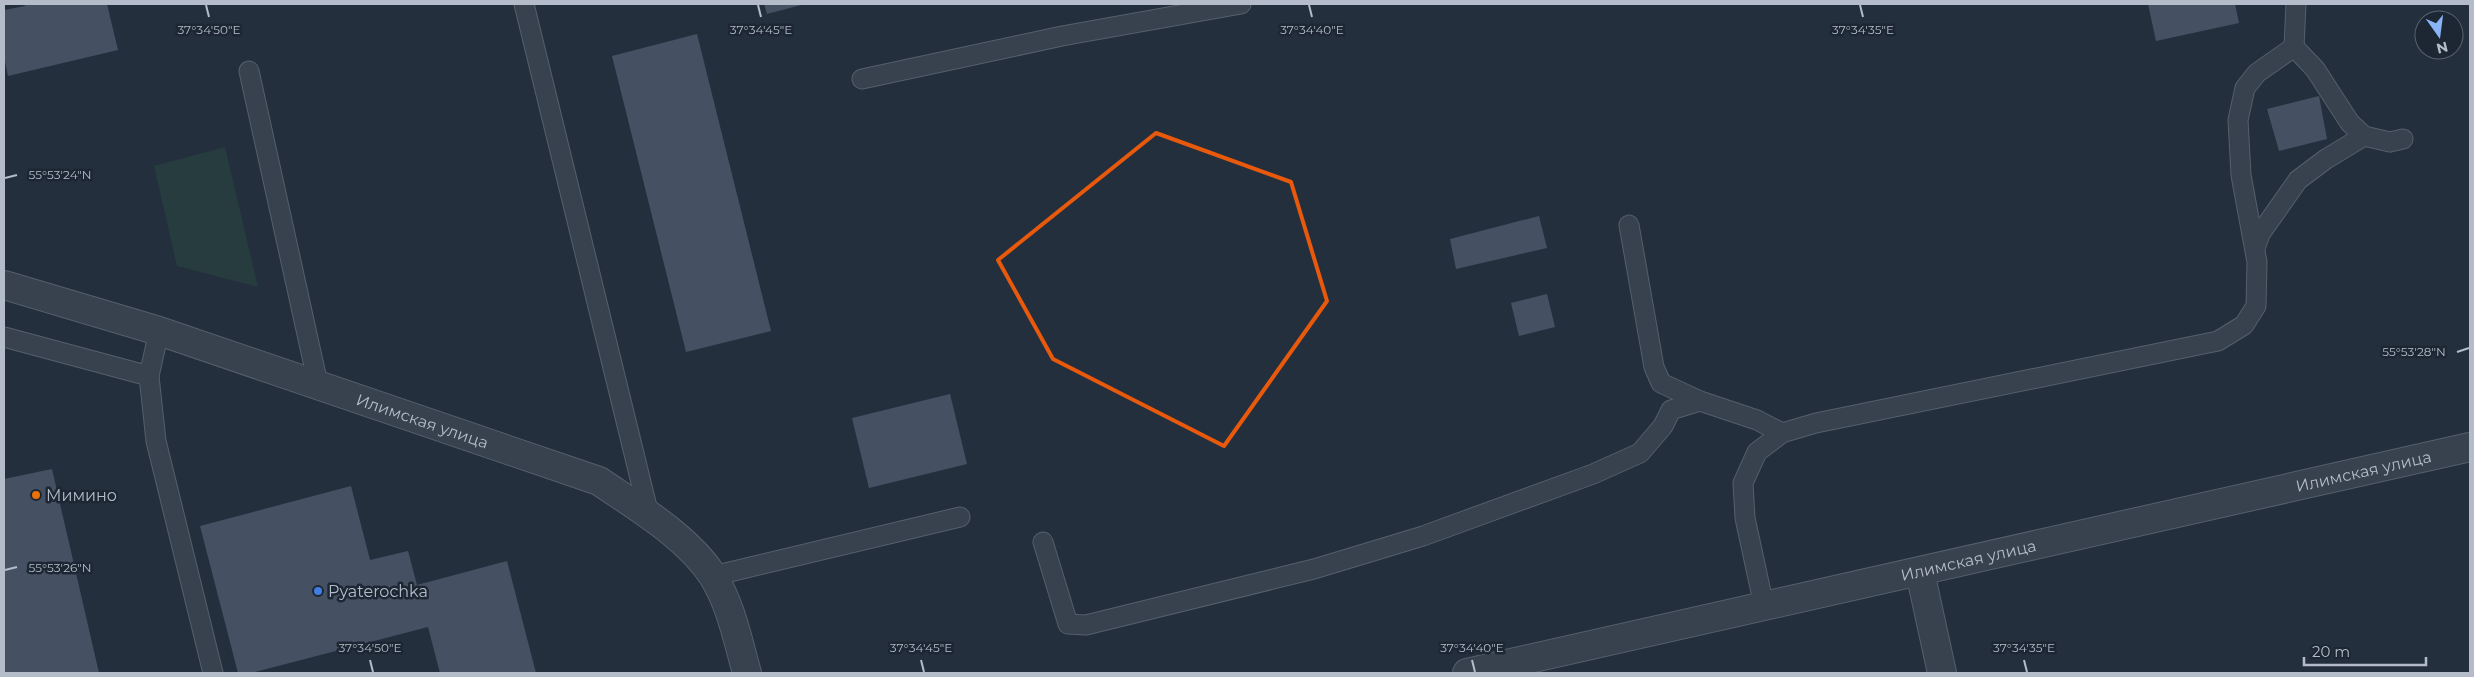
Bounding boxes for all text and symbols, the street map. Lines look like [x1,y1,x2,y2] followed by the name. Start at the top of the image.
[2414,10,2464,60] north arrow
[177,22,241,37] text: 37°34'50"E
[730,22,792,37] text: 37°34'45"E
[1280,22,1344,37] text: 37°34'40"E
[1832,22,1894,37] text: 37°34'35"E
[2434,38,2450,58] text: N
[29,167,91,182] text: 55°53'24"N
[2382,344,2446,359] text: 55°53'28"N
[354,390,491,453] street label: Илимская улица
[2294,447,2433,496] street label: Илимская улица
[46,486,117,505] place label: Мимино
[30,489,42,501] marker: Мимино
[1899,536,2038,585] street label: Илимская улица
[29,560,91,575] text: 55°53'26"N
[328,582,428,601] place label: Pyaterochka
[312,585,324,597] marker: Pyaterochka
[2304,634,2426,666] scale bar
[338,640,402,655] text: 37°34'50"E
[890,640,952,655] text: 37°34'45"E
[1440,640,1504,655] text: 37°34'40"E
[1993,640,2055,655] text: 37°34'35"E
[2312,642,2350,661] text: 20 m

